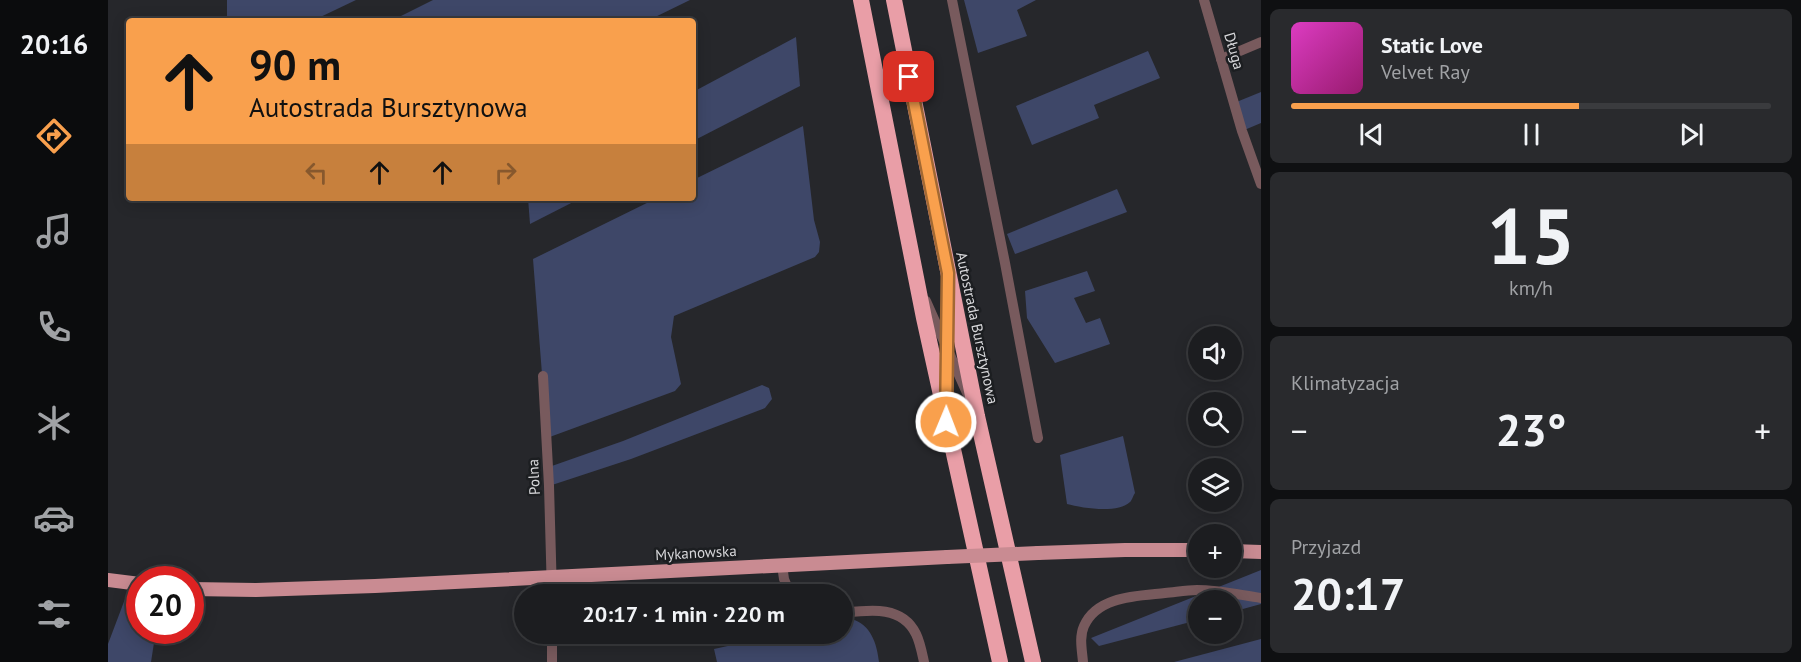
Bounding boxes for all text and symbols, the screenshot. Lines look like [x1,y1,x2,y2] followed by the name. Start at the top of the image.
[20,27,88,61] text: 20:16
[1220,30,1249,72] street label: Długa
[1381,31,1483,59] text: Static Love
[249,37,341,92] text: 90 m
[150,42,228,120] icon: ahead
[883,51,934,102] pin
[1381,59,1470,85] text: Velvet Ray
[892,60,925,93] icon: arrive
[249,90,528,124] text: Autostrada Bursztynowa
[33,115,75,157] icon: directions
[1355,118,1388,151] icon: previous
[1515,118,1548,151] icon: pause
[1675,118,1708,151] icon: next
[300,156,333,189] icon: left
[363,156,396,189] icon: ahead
[426,156,459,189] icon: ahead
[489,156,522,189] icon: right
[1487,185,1575,286] text: 15
[33,210,75,252] icon: music
[952,250,1003,406] street label: Autostrada Bursztynowa
[1509,275,1553,301] text: km/h
[33,306,75,348] icon: phone
[1188,326,1242,644] map controls
[1188,326,1242,380] button: sound
[1291,370,1400,396] text: Klimatyzacja
[914,390,978,454] position arrow
[1188,392,1242,446] button: search
[1496,400,1566,458] text: 23°
[33,402,75,444] icon: climate
[1291,409,1308,452] text: −
[1754,409,1771,452] text: +
[1188,458,1242,512] button: layers
[523,459,544,495] street label: Polna
[33,497,75,539] icon: car
[1188,524,1242,578] button: +
[1291,534,1361,560] text: Przyjazd
[655,541,737,564] street label: Mykanowska
[1291,564,1405,622] text: 20:17
[126,566,204,644] speed limit sign: 20
[1188,590,1242,644] button: −
[33,593,75,635] icon: filters
[582,600,785,628] text: 20:17 · 1 min · 220 m

